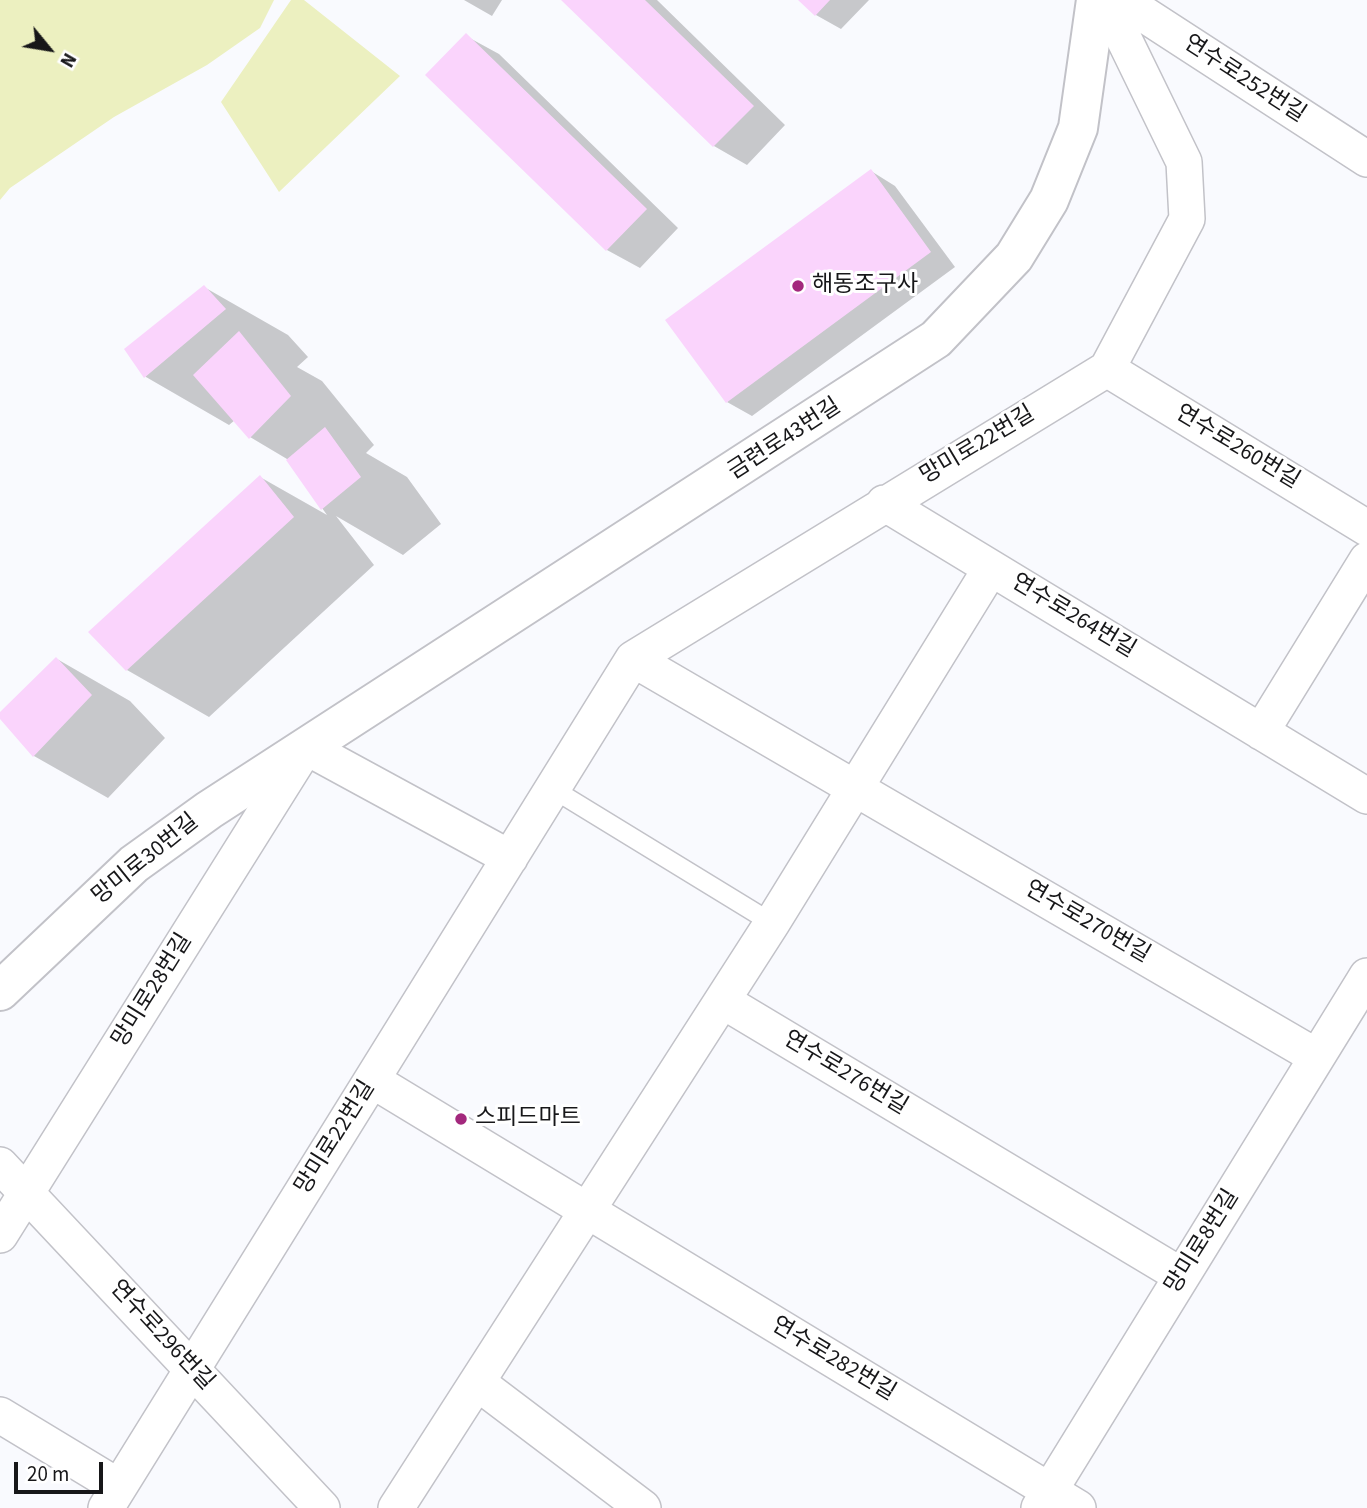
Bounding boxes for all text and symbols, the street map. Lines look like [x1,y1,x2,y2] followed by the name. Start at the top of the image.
[14,14,84,84] north arrow
[1178,30,1310,130] street label: 연수로252번길
[53,48,82,72] text: N
[812,272,918,300] place label: 해동조구사
[790,278,806,294] marker: 해동조구사
[724,393,846,487] street label: 금련로43번길
[1170,400,1304,496] street label: 연수로260번길
[916,401,1040,491] street label: 망미로22번길
[1006,569,1140,665] street label: 연수로264번길
[87,809,205,911] street label: 망미로30번길
[1019,876,1155,970] street label: 연수로270번길
[107,929,199,1053] street label: 망미로28번길
[778,1026,912,1122] street label: 연수로276번길
[290,1076,382,1200] street label: 망미로22번길
[475,1105,581,1133] place label: 스피드마트
[453,1111,469,1127] marker: 스피드마트
[1160,1185,1246,1299] street label: 망미로8번길
[103,1275,219,1397] street label: 연수로296번길
[766,1312,900,1408] street label: 연수로282번길
[18,1448,107,1492] scale bar
[27,1459,69,1489] text: 20 m

